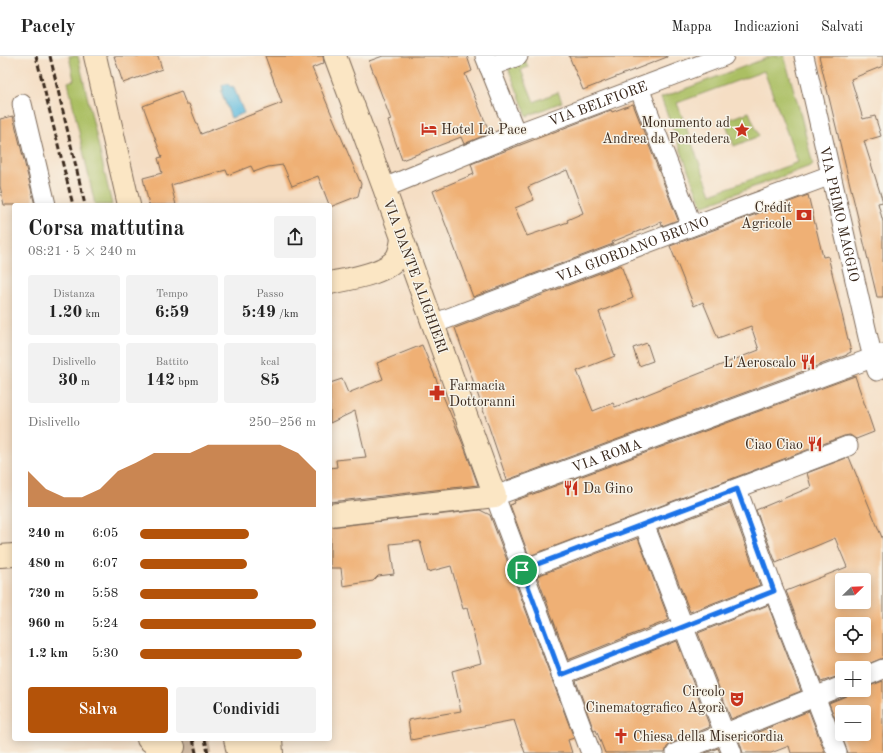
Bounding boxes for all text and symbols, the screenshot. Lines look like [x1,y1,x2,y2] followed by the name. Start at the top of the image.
[20,18,76,37] text: Pacely
[672,20,712,34] text: Mappa
[734,20,799,34] text: Indicazioni
[821,20,863,34] text: Salvati
[547,79,649,129] street label: VIA BELFIORE
[602,116,730,146] place label: Monumento ad Andrea da Pontedera
[420,120,438,138] hotel icon: Hotel La Pace
[733,121,751,139] place icon: Monumento ad Andrea da Pontedera
[441,123,527,137] place label: Hotel La Pace
[817,145,861,284] street label: VIA PRIMO MAGGIO
[381,197,450,356] street label: VIA DANTE ALIGHIERI
[741,201,792,231] place label: Crédit Agricole
[795,206,813,224] bank icon: Crédit Agricole
[554,214,711,285] street label: VIA GIORDANO BRUNO
[274,216,316,258] button: share
[28,218,185,240] text: Corsa mattutina
[28,245,136,258] text: 08:21 · 5 × 240 m
[53,289,95,300] text: Distanza
[156,289,188,300] text: Tempo
[256,289,284,300] text: Passo
[48,304,82,321] text: 1.20
[155,304,189,321] text: 6:59
[242,304,276,321] text: 5:49
[82,309,100,320] text: km
[276,309,298,320] text: /km
[799,353,817,371] restaurant icon: L'Aeroscalo
[724,356,796,370] place label: L'Aeroscalo
[52,357,96,368] text: Dislivello
[156,357,189,368] text: Battito
[261,357,279,368] text: kcal
[58,372,78,389] text: 30
[146,372,175,389] text: 142
[260,372,280,389] text: 85
[78,377,90,388] text: m
[175,377,198,388] text: bpm
[449,379,515,409] place label: Farmacia Dottoranni
[428,384,446,402] pharmacy icon: Farmacia Dottoranni
[28,416,80,429] text: Dislivello
[249,416,316,429] text: 250–256 m
[806,435,824,453] restaurant icon: Ciao Ciao
[570,437,644,475] street label: VIA ROMA
[745,438,803,452] place label: Ciao Ciao
[562,479,580,497] restaurant icon: Da Gino
[583,482,633,496] place label: Da Gino
[28,527,65,540] text: 240 m
[92,527,118,540] text: 6:05
[505,553,539,587] pin
[28,557,65,570] text: 480 m
[92,557,118,570] text: 6:07
[511,559,533,581] icon: arrive
[835,573,871,609] north arrow
[835,573,871,741] map controls
[28,587,65,600] text: 720 m
[92,587,118,600] text: 5:58
[28,617,65,630] text: 960 m
[92,617,118,630] text: 5:24
[835,617,871,653] button: locate
[28,647,68,660] text: 1.2 km
[92,647,118,660] text: 5:30
[835,661,871,697] button: +
[586,685,725,715] place label: Circolo Cinematografico Agorà
[28,687,168,733] button: Salva
[176,687,316,733] button: Condividi
[728,690,746,708] theatre icon: Circolo Cinematografico Agorà
[835,705,871,741] button: −
[612,727,630,745] church icon: Chiesa della Misericordia
[633,730,784,744] place label: Chiesa della Misericordia

